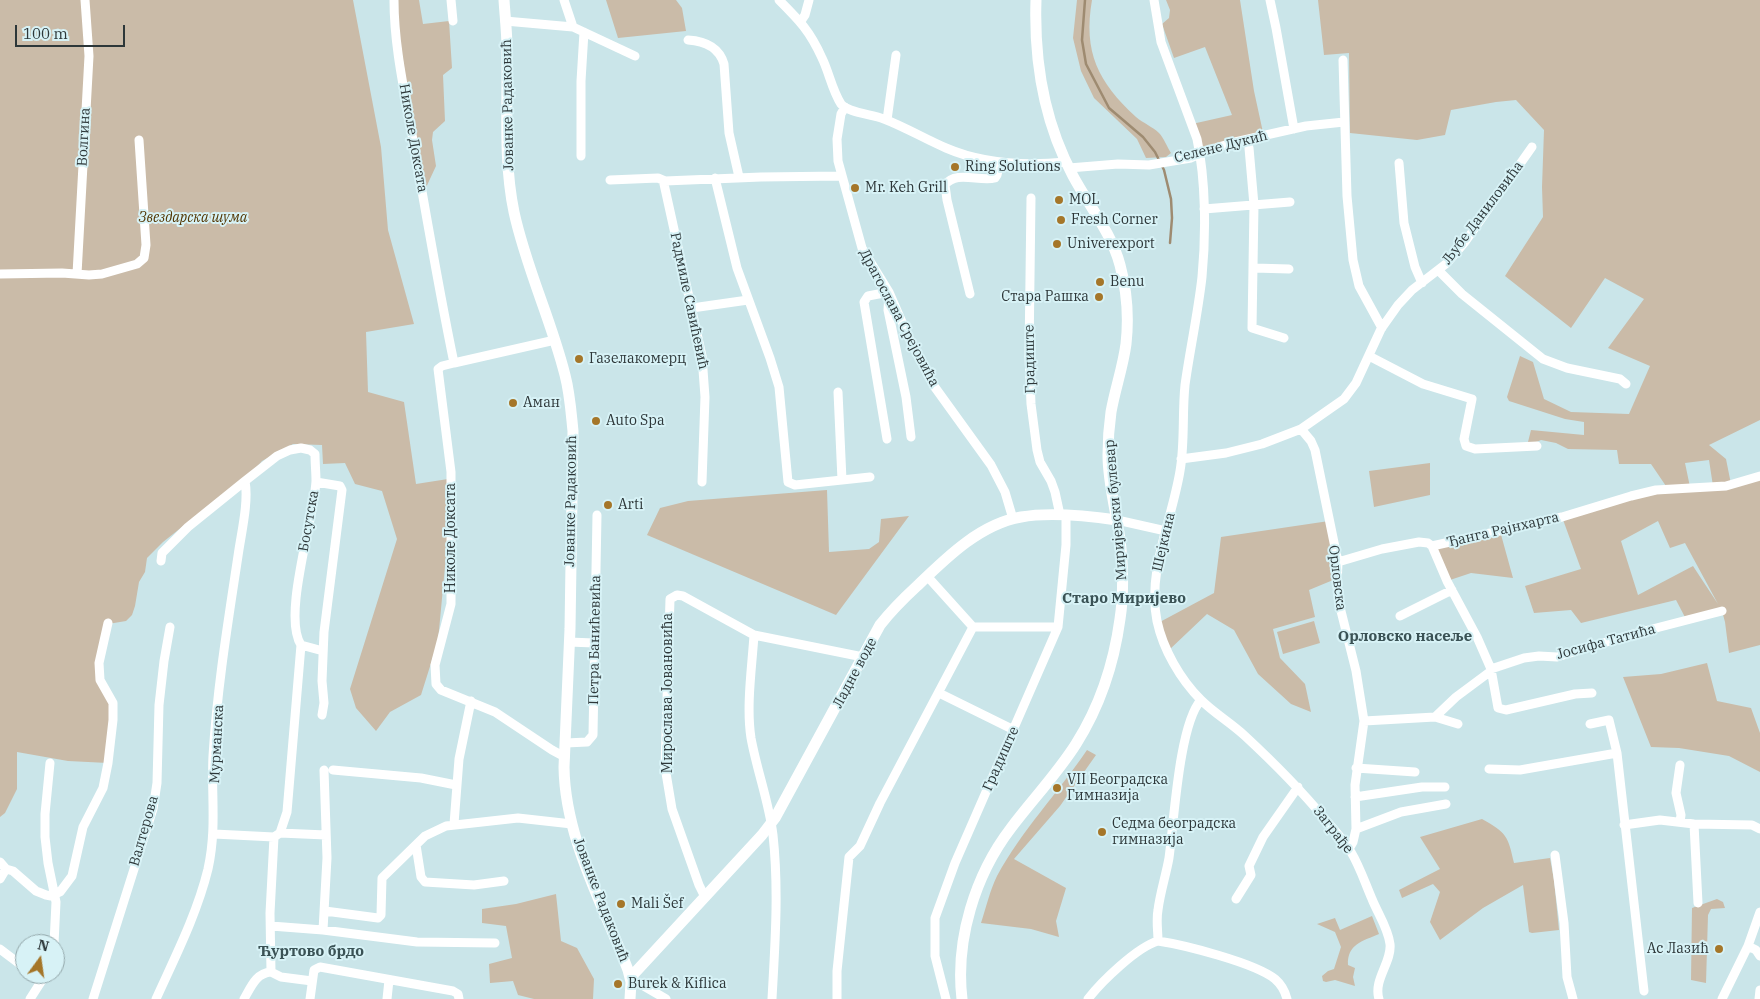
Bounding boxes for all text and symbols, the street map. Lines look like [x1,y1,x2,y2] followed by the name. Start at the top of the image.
[18,15,128,47] scale bar
[23,24,68,43] text: 100 m
[498,39,518,171] street label: Јованке Радаковић
[395,82,431,194] street label: Николе Доксата
[74,107,94,167] street label: Волгина
[1173,127,1269,167] street label: Селене Дукић
[1439,158,1527,268] street label: Љубе Даниловића
[965,159,1061,175] place label: Ring Solutions
[949,161,961,173] marker: Ring Solutions
[865,180,947,196] place label: Mr. Keh Grill
[849,182,861,194] marker: Mr. Keh Grill
[1069,192,1100,208] place label: MOL
[1053,194,1065,206] marker: MOL
[139,210,247,226] park label: Звездарска шума
[1071,212,1158,228] place label: Fresh Corner
[1055,214,1067,226] marker: Fresh Corner
[666,231,712,371] street label: Радмиле Савићевић
[1067,236,1155,252] place label: Univerexport
[1051,238,1063,250] marker: Univerexport
[856,246,942,390] street label: Драгослава Срејовића
[1110,274,1144,290] place label: Benu
[1094,276,1106,288] marker: Benu
[1001,289,1089,305] place label: Стара Рашка
[1093,291,1105,303] marker: Стара Рашка
[1021,324,1039,394] street label: Градиште
[589,351,686,367] place label: Газелакомерц
[573,353,585,365] marker: Газелакомерц
[523,395,560,411] place label: Аман
[507,397,519,409] marker: Аман
[606,413,665,429] place label: Auto Spa
[590,415,602,427] marker: Auto Spa
[561,435,581,567] street label: Јованке Радаковић
[1101,439,1131,581] street label: Миријевски булевар
[443,483,459,593] street label: Николе Доксата
[295,489,323,553] street label: Босутска
[618,497,643,513] place label: Arti
[602,499,614,511] marker: Arti
[1445,509,1561,551] street label: Ђанга Рајнхарта
[1149,511,1179,573] street label: Шејкина
[1325,544,1349,612] street label: Орловска
[585,575,605,705] street label: Петра Банићевића
[1062,590,1186,608] district label: Старо Миријево
[660,613,676,773] street label: Мирослава Јовановића
[1555,621,1657,663] street label: Јосифа Татића
[1338,628,1472,646] district label: Орловско насеље
[829,635,881,711] street label: Ладне воде
[207,704,227,784] street label: Мурманска
[979,724,1023,794] street label: Градиште
[1067,772,1168,804] place label: VII Београдска Гимназија
[1051,782,1063,794] marker: VII Београдска Гимназија
[126,794,162,868] street label: Валтерова
[1309,803,1357,857] street label: Заграђе
[1112,816,1236,849] place label: Седма београдска гимназија
[1096,826,1108,838] marker: Седма београдска гимназија
[570,835,632,965] street label: Јованке Радаковић
[631,896,683,912] place label: Mali Šef
[615,898,627,910] marker: Mali Šef
[15,934,65,984] north arrow
[36,935,51,955] text: N
[1647,941,1709,957] place label: Ас Лазић
[258,943,364,961] district label: Ћуртово брдо
[1713,943,1725,955] marker: Ас Лазић
[628,976,727,992] place label: Burek & Kiflica
[612,978,624,990] marker: Burek & Kiflica

